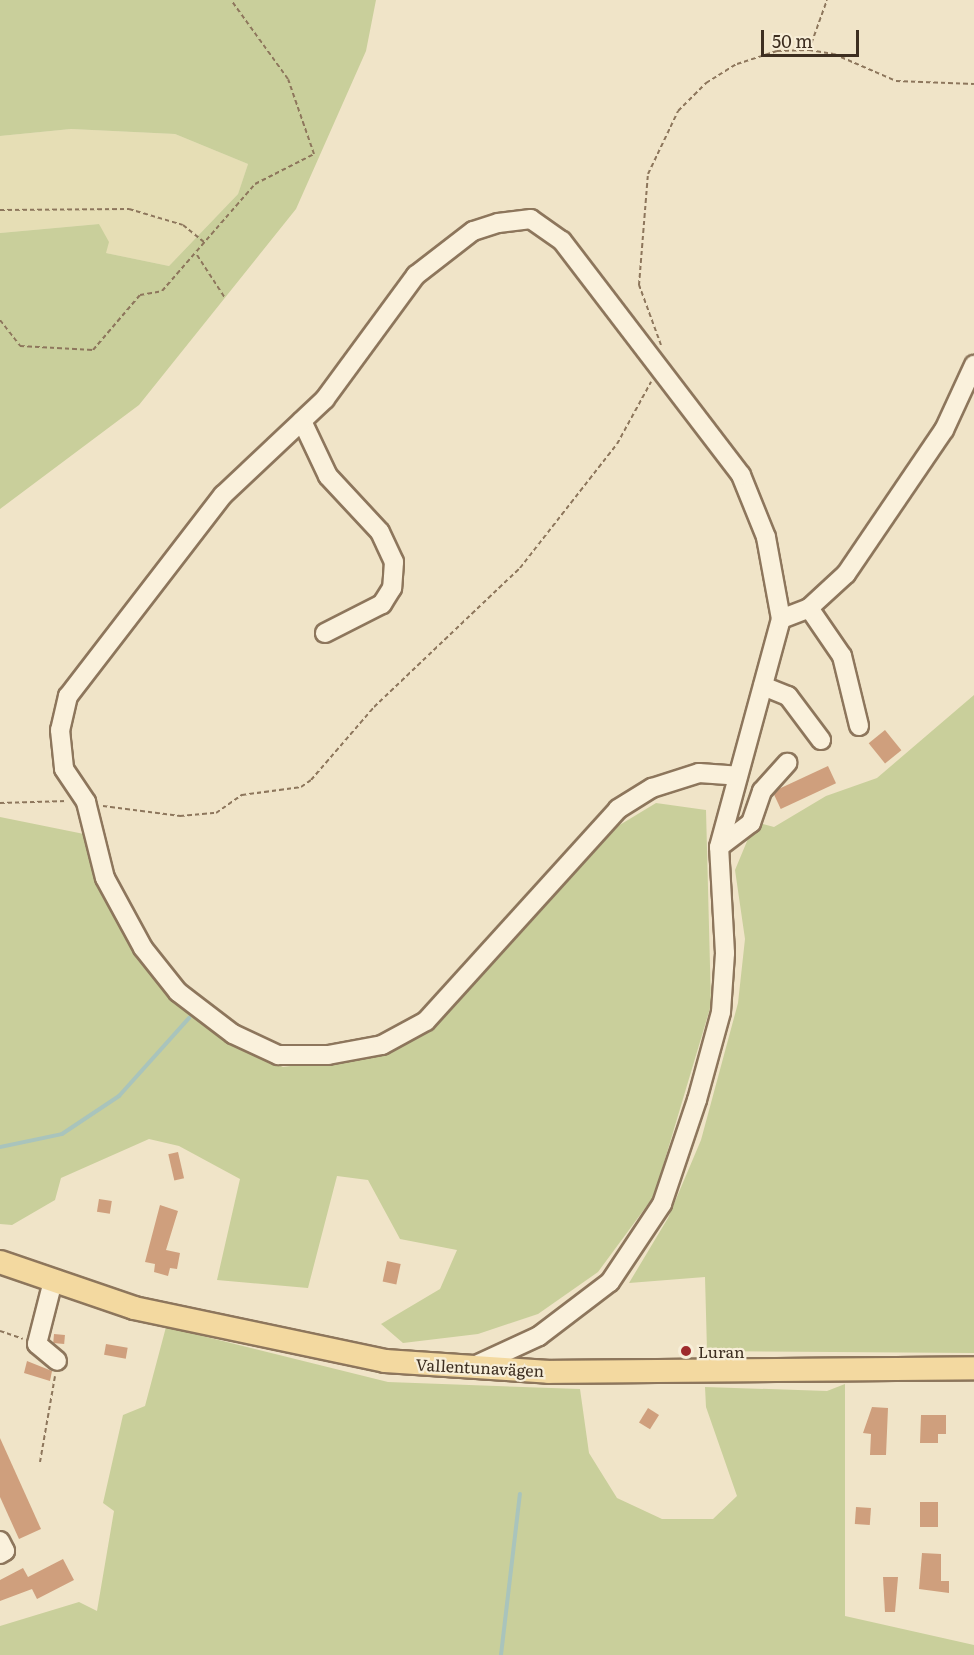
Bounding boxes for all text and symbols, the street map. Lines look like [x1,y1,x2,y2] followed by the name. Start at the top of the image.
[764,18,862,56] scale bar
[772,27,813,54] text: 50 m
[698,1341,745,1361] place label: Luran
[679,1344,693,1358] marker: Luran
[415,1354,545,1380] street label: Vallentunavägen

